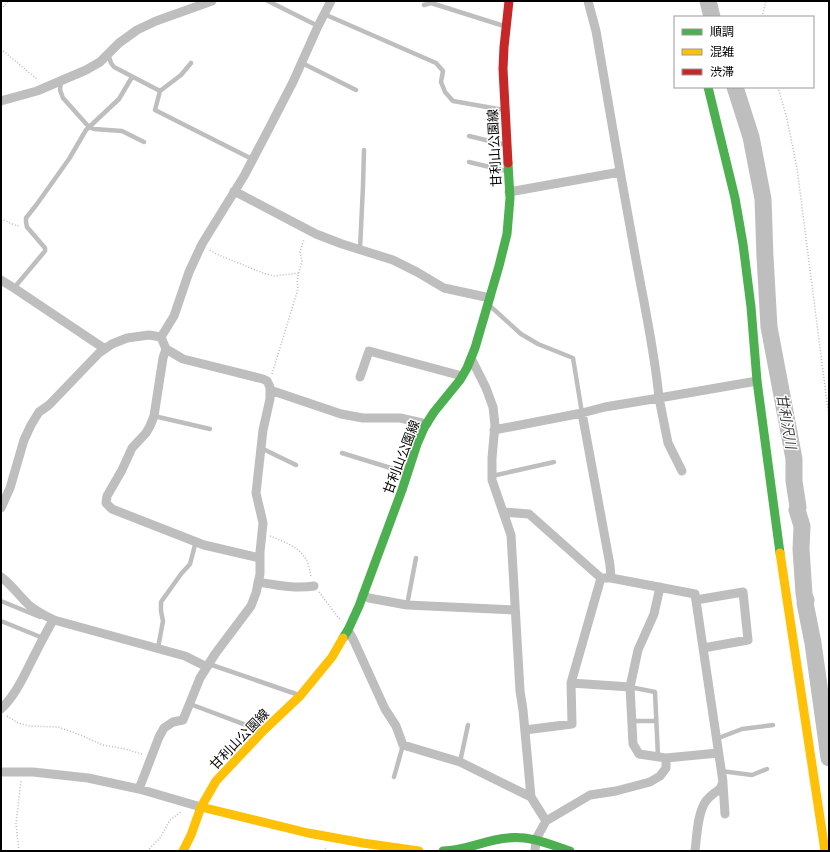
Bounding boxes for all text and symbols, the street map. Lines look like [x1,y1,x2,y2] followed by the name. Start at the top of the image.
[674,16,814,88] legend
[710,24,734,38] text: 順調
[710,44,734,58] text: 混雑
[710,64,734,78] text: 渋滞
[484,109,504,187] street label: 甘利山公園線
[774,392,801,452] water label: 甘利沢川
[380,418,422,496] street label: 甘利山公園線
[206,705,272,773] street label: 甘利山公園線

